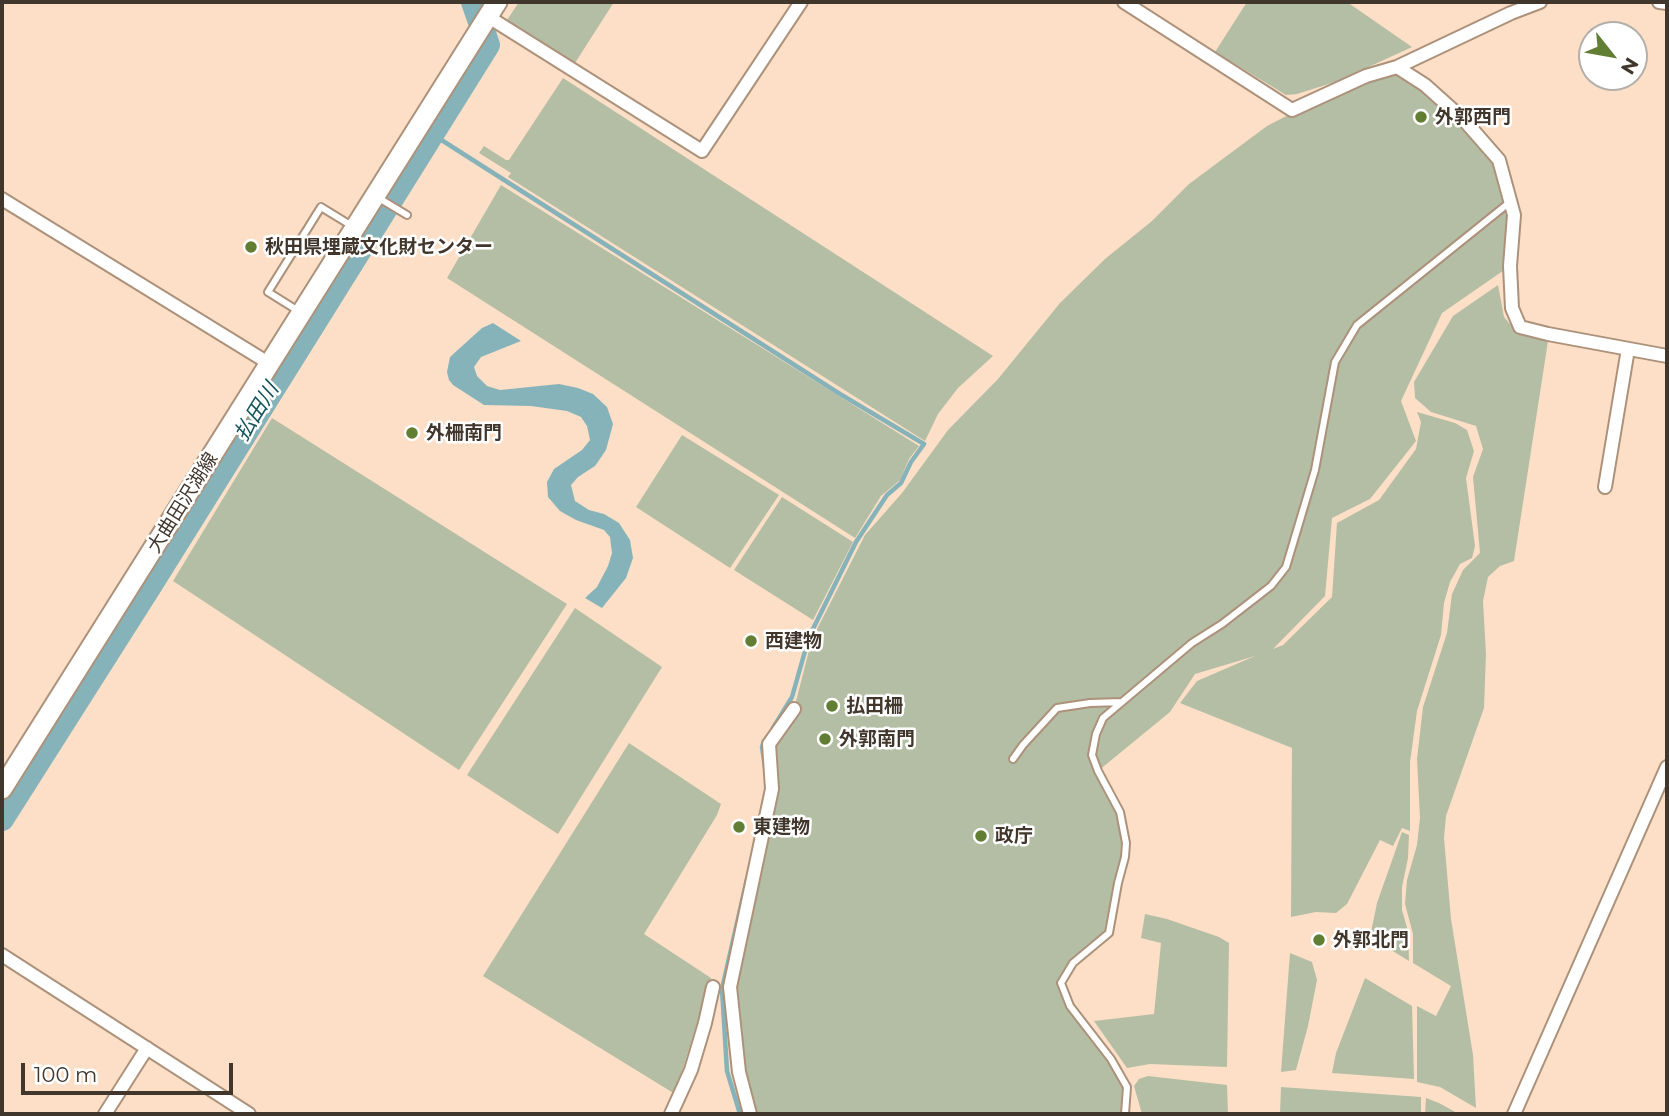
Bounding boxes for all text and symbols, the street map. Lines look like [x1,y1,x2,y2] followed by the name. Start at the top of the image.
[1578,21,1648,91] north arrow
[1616,54,1644,79] text: N
[1435,106,1511,128] place label: 外郭西門
[1413,109,1429,125] marker: 外郭西門
[265,236,493,258] place label: 秋田県埋蔵文化財センター
[243,239,259,255] marker: 秋田県埋蔵文化財センター
[230,379,284,445] water label: 払田川
[426,422,502,444] place label: 外柵南門
[404,425,420,441] marker: 外柵南門
[143,449,223,557] street label: 大曲田沢湖線
[765,630,822,652] place label: 西建物
[743,633,759,649] marker: 西建物
[846,695,903,717] place label: 払田柵
[824,698,840,714] marker: 払田柵
[839,728,915,750] place label: 外郭南門
[817,731,833,747] marker: 外郭南門
[753,816,810,838] place label: 東建物
[731,819,747,835] marker: 東建物
[995,825,1033,847] place label: 政庁
[973,828,989,844] marker: 政庁
[1333,929,1409,951] place label: 外郭北門
[1311,932,1327,948] marker: 外郭北門
[24,1050,236,1094] scale bar
[34,1062,97,1087] text: 100 m

